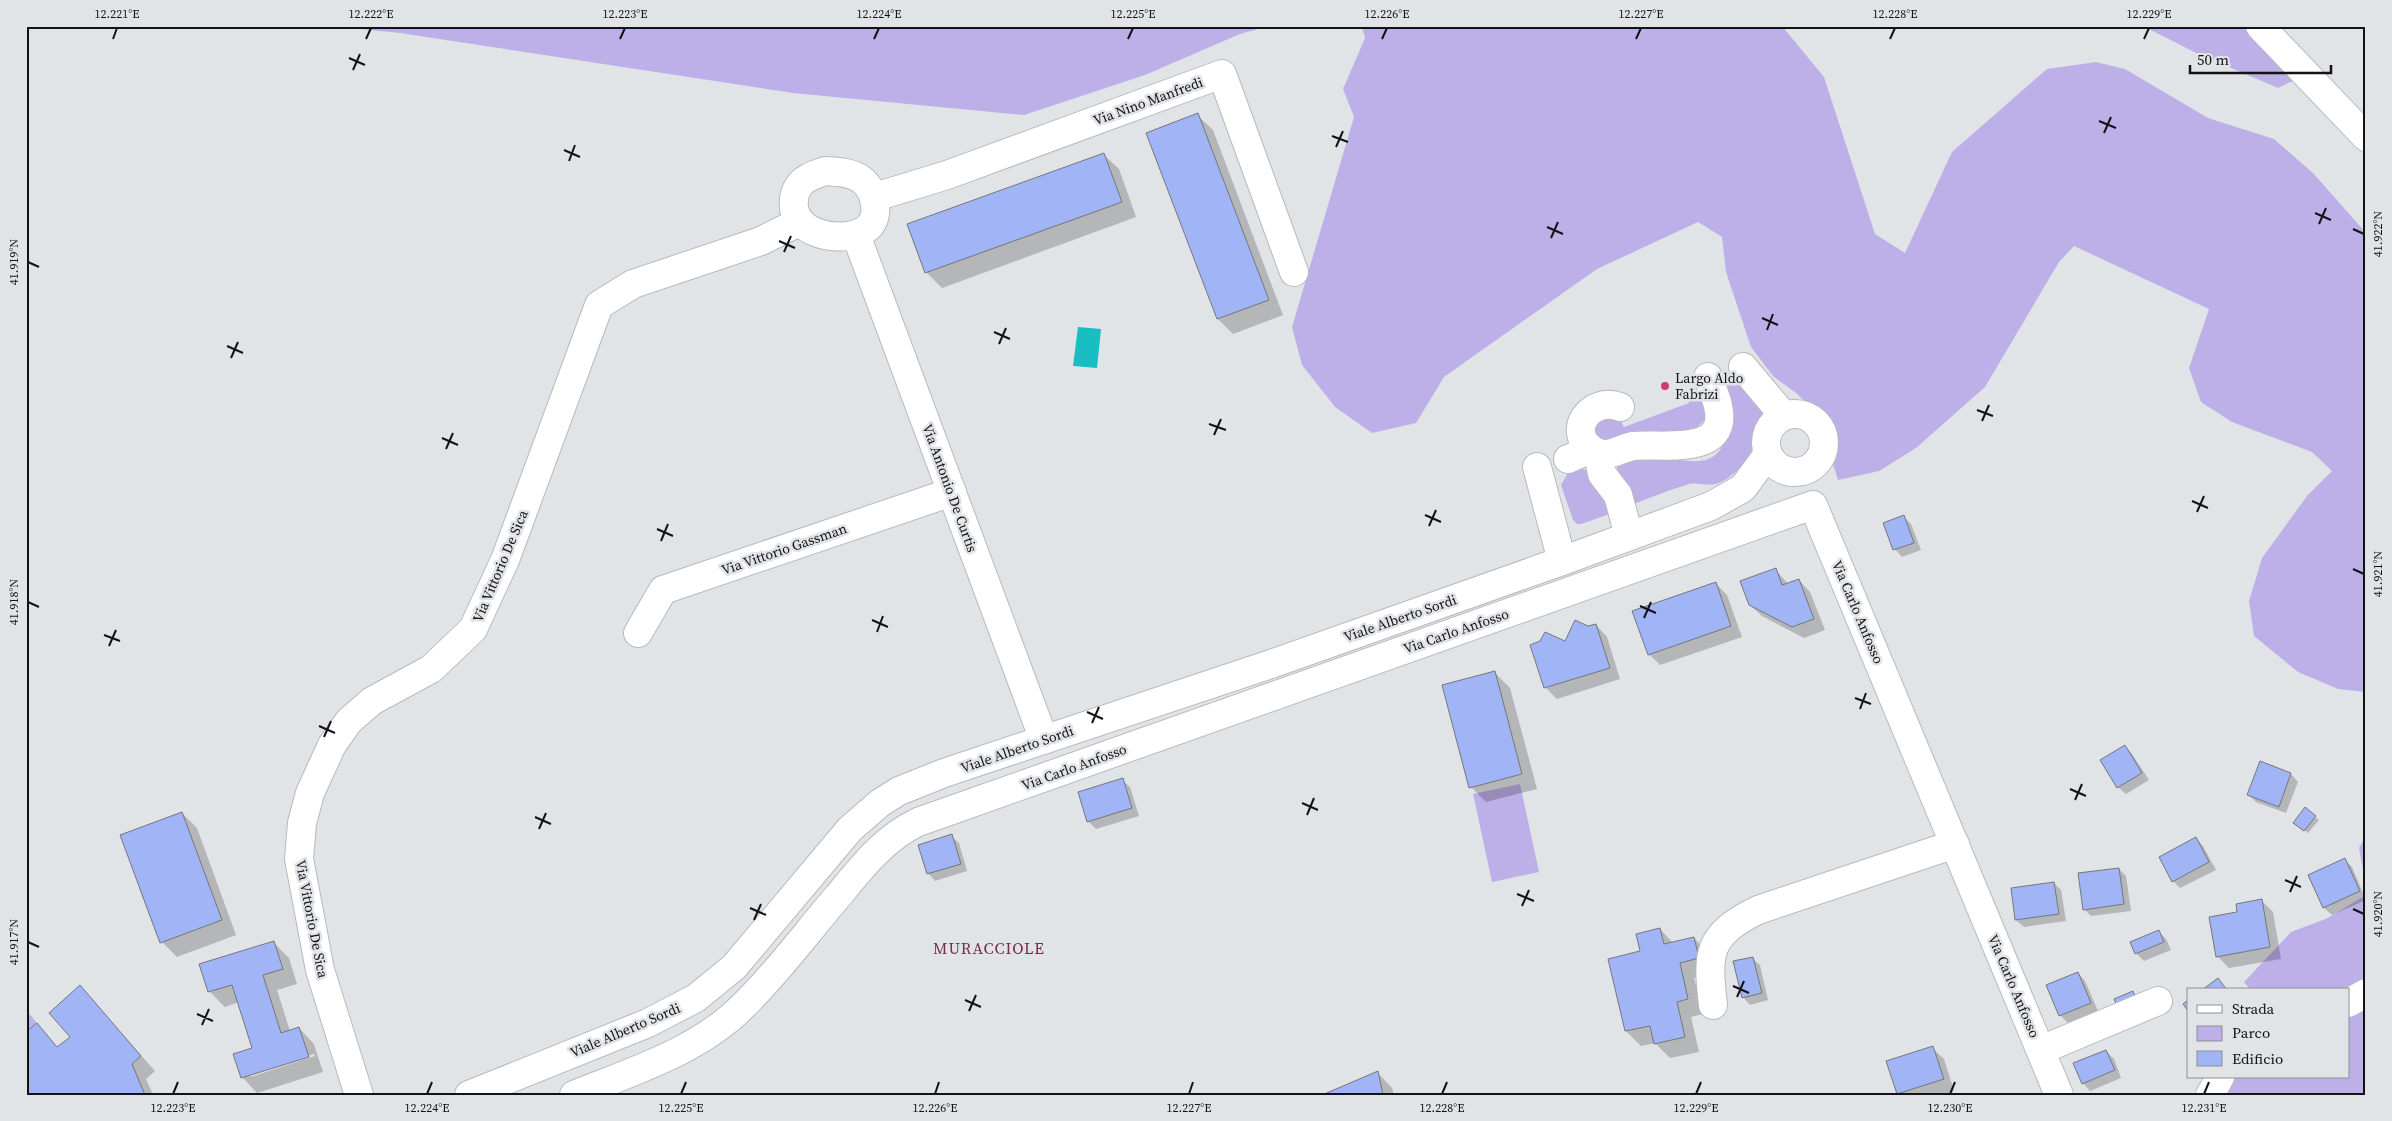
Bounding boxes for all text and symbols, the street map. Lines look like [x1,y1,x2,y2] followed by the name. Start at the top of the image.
[95,6,139,22] text: 12.221°E
[349,6,393,22] text: 12.222°E
[603,6,647,22] text: 12.223°E
[857,6,901,22] text: 12.224°E
[1111,6,1155,22] text: 12.225°E
[1365,6,1409,22] text: 12.226°E
[1619,6,1663,22] text: 12.227°E
[1873,6,1917,22] text: 12.228°E
[2127,6,2171,22] text: 12.229°E
[2190,42,2331,74] scale bar
[2197,49,2229,70] text: 50 m
[1090,72,1206,130] street label: Via Nino Manfredi
[2370,211,2386,257] text: 41.922°N
[6,239,22,285] text: 41.919°N
[1675,368,1744,404] place label: Largo Aldo Fabrizi
[1659,380,1671,392] marker: Largo Aldo Fabrizi
[917,421,983,555] street label: Via Antonio De Curtis
[467,506,533,625] street label: Via Vittorio De Sica
[719,518,850,580] street label: Via Vittorio Gassman
[2370,551,2386,597] text: 41.921°N
[1827,557,1889,667] street label: Via Carlo Anfosso
[6,579,22,625] text: 41.918°N
[1341,589,1459,647] street label: Viale Alberto Sordi
[1401,603,1512,658] street label: Via Carlo Anfosso
[958,720,1076,778] street label: Viale Alberto Sordi
[1019,739,1130,795] street label: Via Carlo Anfosso
[291,858,333,981] street label: Via Vittorio De Sica
[2370,891,2386,937] text: 41.920°N
[6,919,22,965] text: 41.917°N
[1983,931,2045,1041] street label: Via Carlo Anfosso
[933,937,1045,959] district label: MURACCIOLE
[2187,988,2350,1078] legend
[567,998,683,1062] street label: Viale Alberto Sordi
[2232,998,2275,1019] text: Strada
[2232,1022,2270,1043] text: Parco
[2232,1048,2283,1069] text: Edificio
[151,1100,195,1116] text: 12.223°E
[405,1100,449,1116] text: 12.224°E
[659,1100,703,1116] text: 12.225°E
[913,1100,957,1116] text: 12.226°E
[1167,1100,1211,1116] text: 12.227°E
[1420,1100,1464,1116] text: 12.228°E
[1674,1100,1718,1116] text: 12.229°E
[1928,1100,1972,1116] text: 12.230°E
[2182,1100,2226,1116] text: 12.231°E

